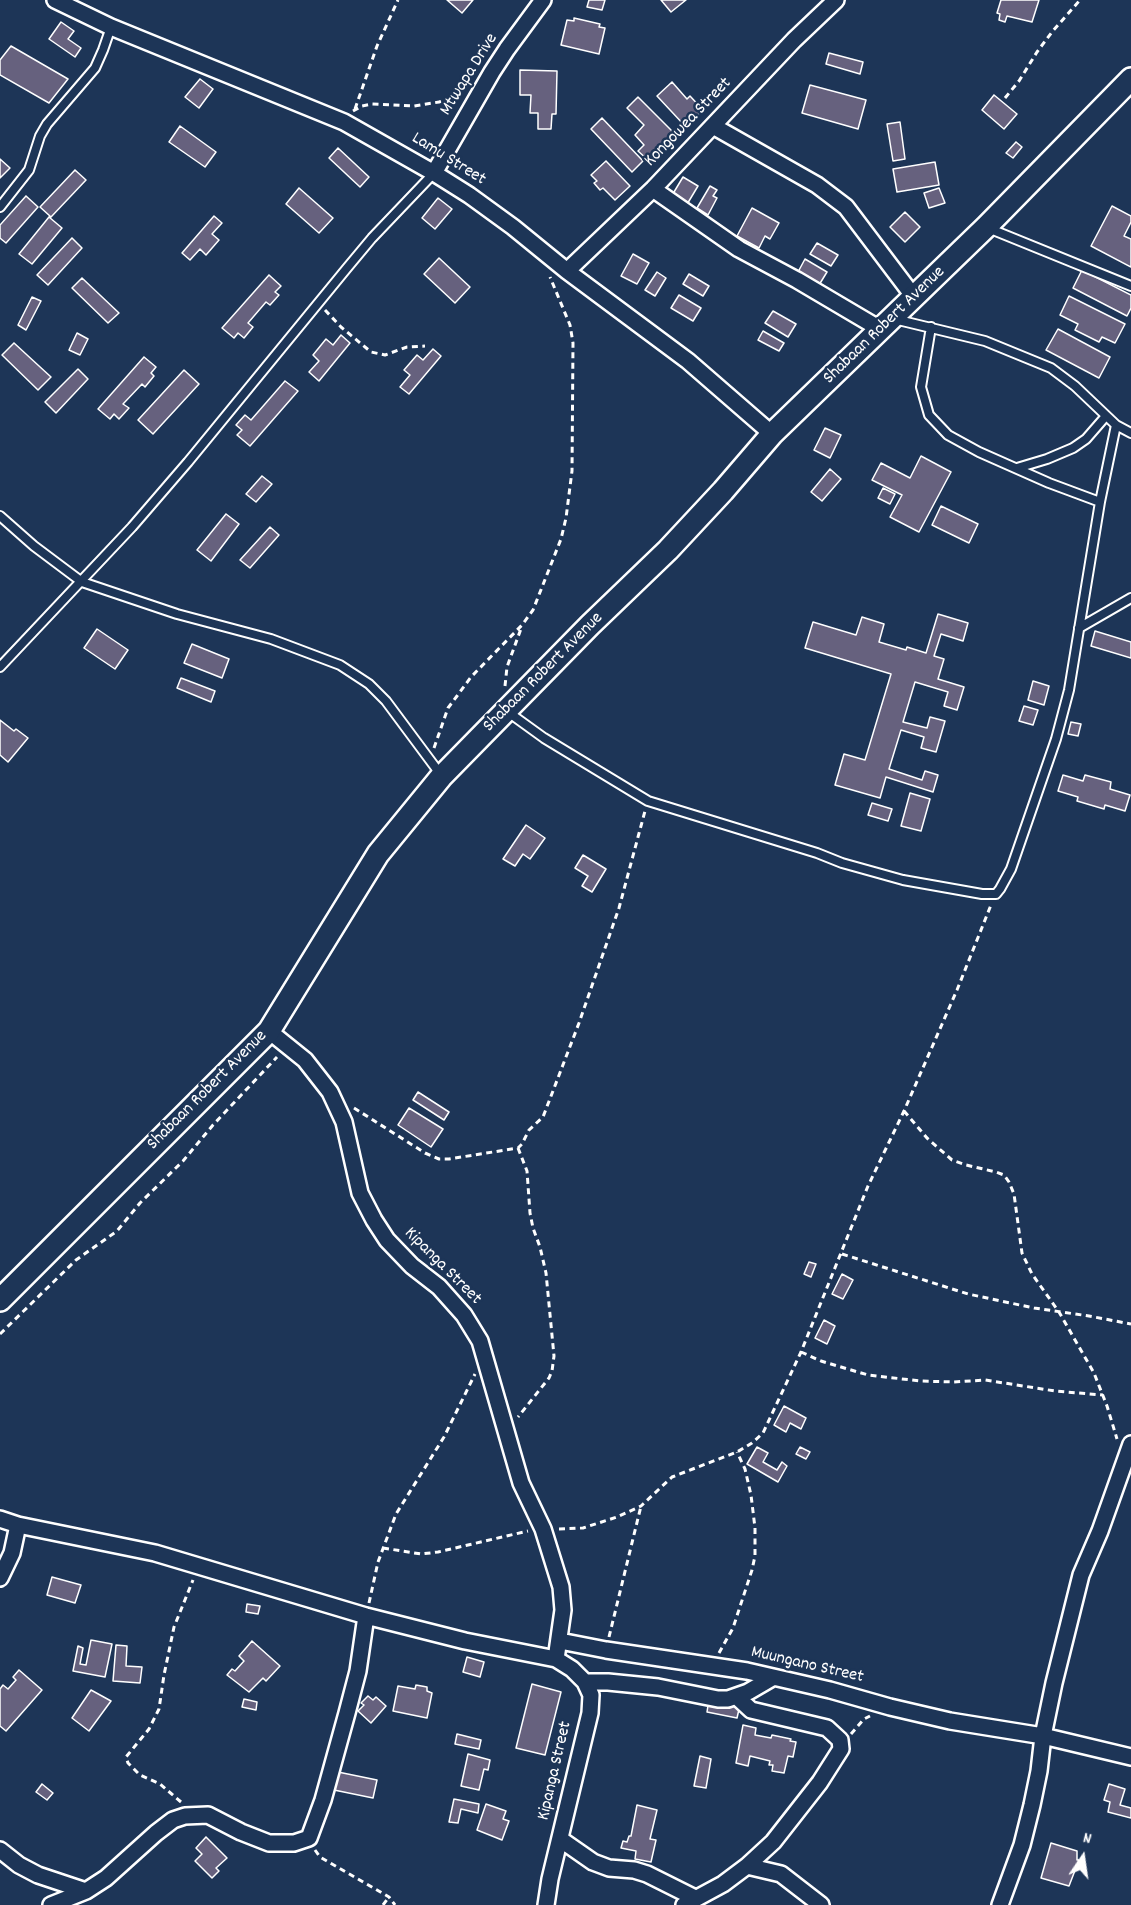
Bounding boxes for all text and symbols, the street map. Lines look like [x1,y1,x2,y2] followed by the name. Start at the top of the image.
[436,30,504,120] street label: Mtwapa Drive
[641,74,737,172] street label: Kongowea Street
[407,129,489,191] street label: Lamu Street
[820,262,950,390] street label: Shabaan Robert Avenue
[479,608,609,738] street label: Shabaan Robert Avenue
[143,1026,273,1156] street label: Shabaan Robert Avenue
[399,1224,485,1310] street label: Kipanga Street
[749,1643,865,1689] street label: Muungano Street
[534,1719,578,1823] street label: Kipanga Street
[1053,1827,1113,1887] north arrow
[1081,1827,1094,1851] text: N

